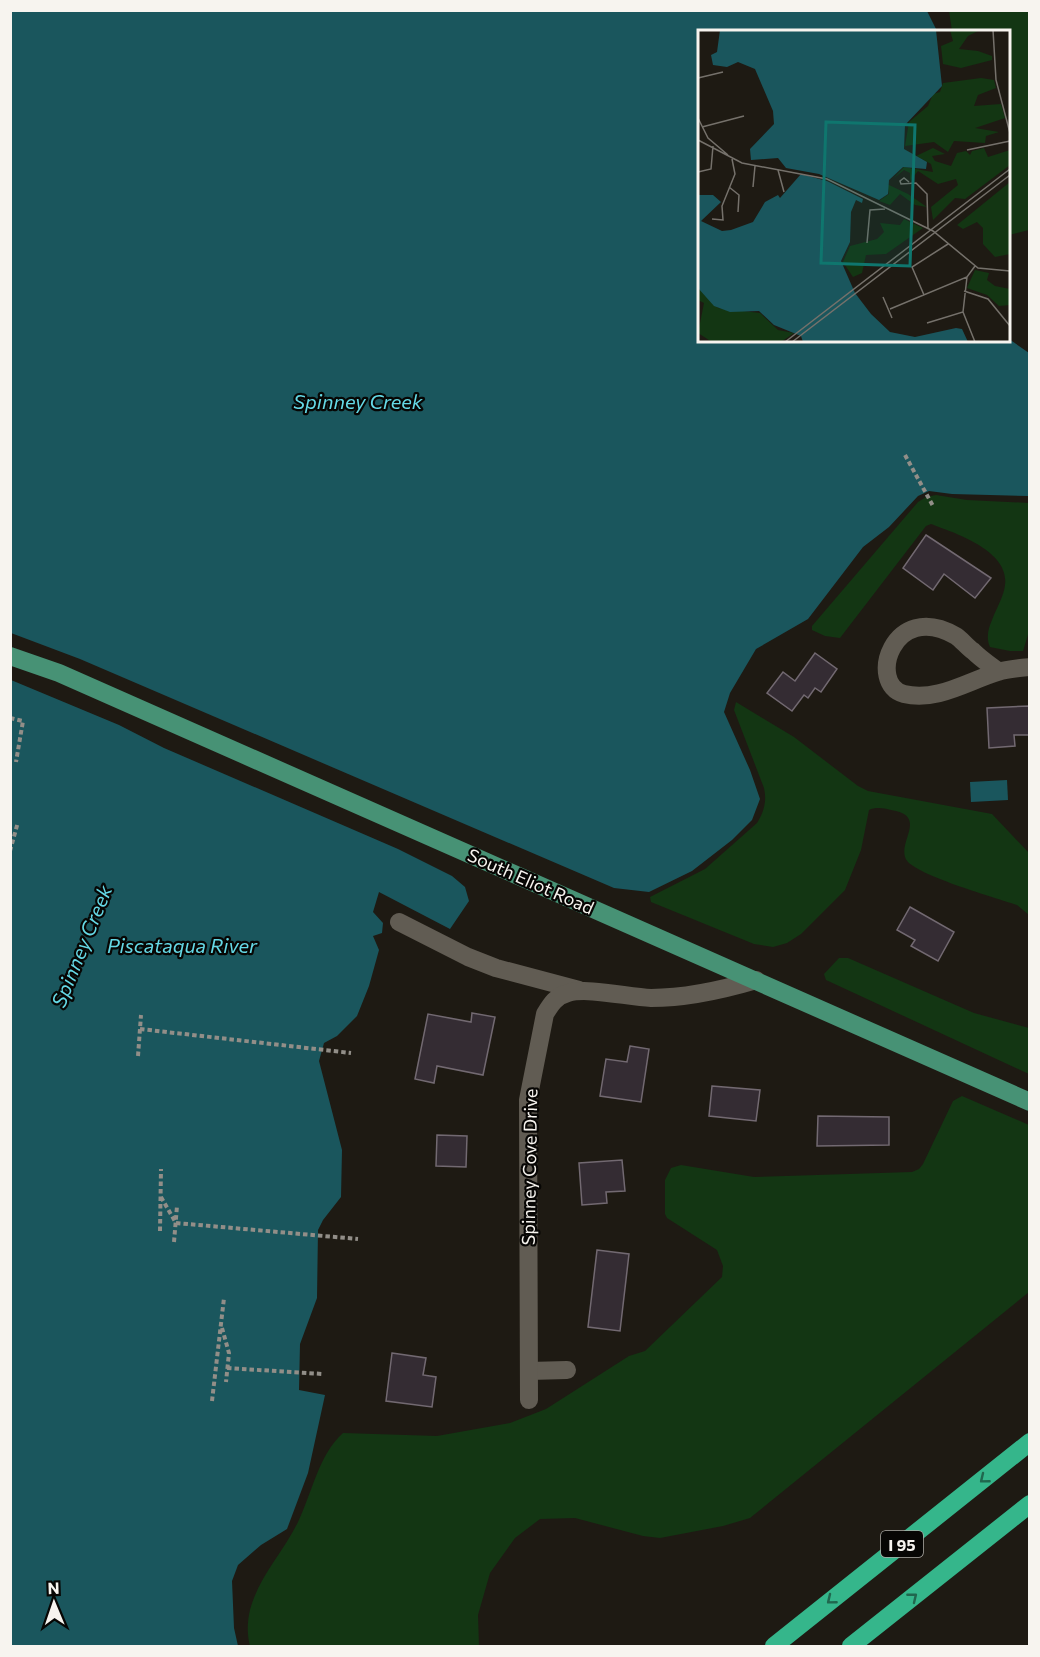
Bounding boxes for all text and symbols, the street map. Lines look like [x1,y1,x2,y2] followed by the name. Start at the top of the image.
[698,30,1010,342] inset map
[293,389,424,413] water label: Spinney Creek
[464,843,598,919] street label: South Eliot Road
[46,880,117,1010] water label: Spinney Creek
[107,933,258,957] water label: Piscataqua River
[517,1089,541,1245] street label: Spinney Cove Drive
[980,1471,991,1482] one-way arrow
[881,1531,923,1557] road number: I 95
[24,1573,84,1633] north arrow
[47,1578,60,1597] text: N
[827,1593,838,1604] one-way arrow
[907,1593,918,1604] one-way arrow

